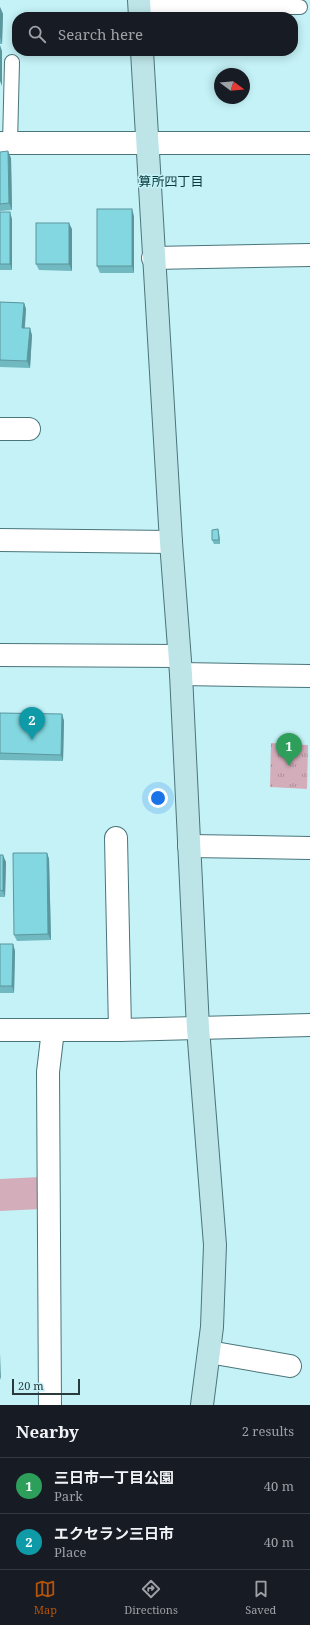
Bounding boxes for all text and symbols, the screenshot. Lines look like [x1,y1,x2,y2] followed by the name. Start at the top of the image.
[12,12,298,56] search box
[26,23,48,45] icon: search
[58,24,143,44] text: Search here
[214,68,250,104] north arrow
[138,172,204,190] district label: 算所四丁目
[19,707,45,740] pin: 2
[276,733,302,766] pin: 1
[148,788,168,808] your location
[12,1377,80,1396] scale bar
[18,1378,44,1393] text: 20 m
[16,1420,79,1443] text: Nearby
[242,1422,294,1440] text: 2 results
[54,1467,174,1487] text: 三日市一丁目公園
[25,1477,33,1495] text: 1
[264,1477,294,1495] text: 40 m
[54,1487,83,1505] text: Park
[54,1523,174,1543] text: エクセラン三日市
[25,1533,33,1551] text: 2
[264,1533,294,1551] text: 40 m
[54,1543,87,1561] text: Place
[34,1578,57,1617] tab: Map
[124,1578,178,1617] tab: Directions
[245,1578,276,1617] tab: Saved

